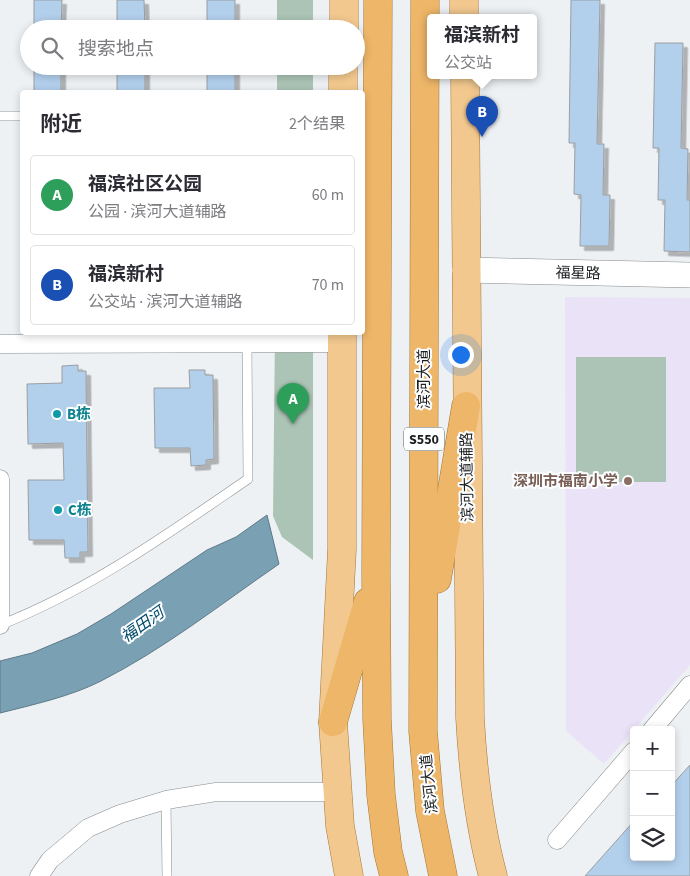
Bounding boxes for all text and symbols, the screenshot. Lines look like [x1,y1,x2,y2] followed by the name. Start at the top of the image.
[427,14,537,79] popup
[20,20,365,75] search box
[444,22,520,49] text: 福滨新村
[38,34,66,62] icon: search
[78,36,154,63] text: 搜索地点
[444,52,492,74] text: 公交站
[466,96,498,137] pin: B
[40,109,82,139] text: 附近
[289,113,345,135] text: 2个结果
[88,171,202,198] text: 福滨社区公园
[52,184,62,206] text: A
[312,184,344,206] text: 60 m
[88,201,226,223] text: 公园 · 滨河大道辅路
[88,261,164,288] text: 福滨新村
[555,263,601,284] street label: 福星路
[52,274,62,296] text: B
[312,274,344,296] text: 70 m
[88,291,242,313] text: 公交站 · 滨河大道辅路
[448,342,474,368] your location
[414,349,435,409] street label: 滨河大道
[277,383,309,424] pin: A
[67,404,91,425] place label: B栋
[51,408,63,420] marker: B栋
[404,428,444,450] road number: S550
[456,432,479,522] street label: 滨河大道辅路
[513,471,618,492] place label: 深圳市福南小学
[622,475,634,487] marker: 深圳市福南小学
[68,500,92,521] place label: C栋
[52,504,64,516] marker: C栋
[117,600,171,648] water label: 福田河
[630,726,675,861] map controls
[630,726,675,771] button: +
[416,753,443,815] street label: 滨河大道
[630,771,675,816] button: −
[630,816,675,861] button: layers

